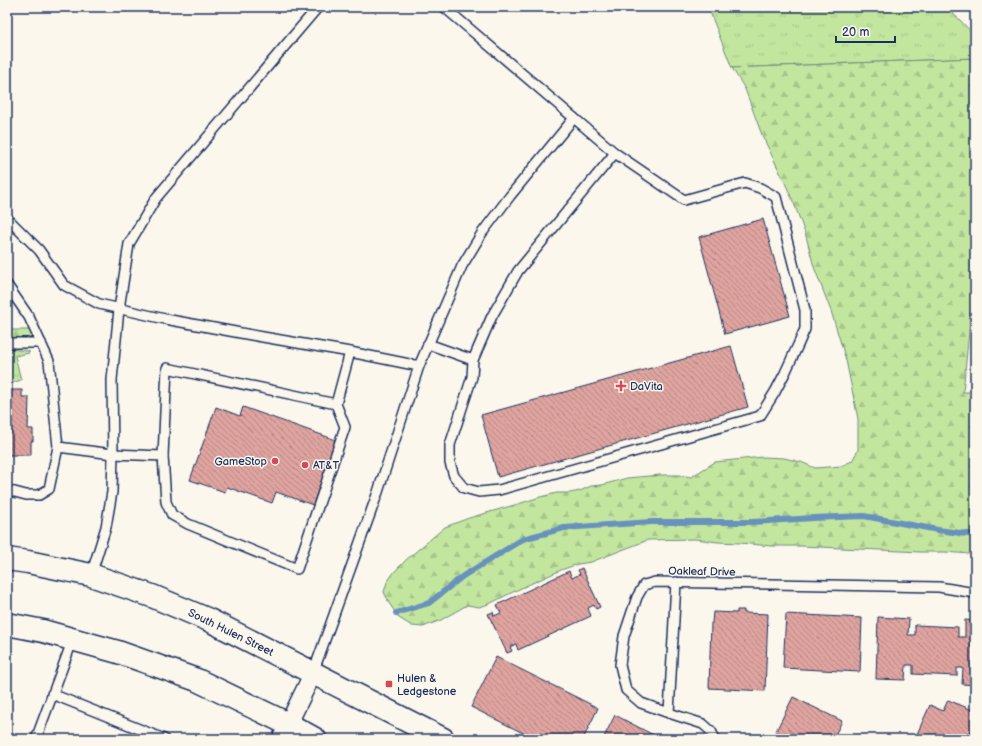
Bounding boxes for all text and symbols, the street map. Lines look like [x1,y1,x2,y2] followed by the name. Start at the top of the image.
[836,18,895,44] scale bar
[842,25,869,40] text: 20 m
[615,380,627,392] marker: DaVita
[630,380,663,393] place label: DaVita
[215,455,267,468] place label: GameStop
[270,456,280,466] marker: GameStop
[313,459,339,472] place label: AT&T
[300,460,310,470] marker: AT&T
[668,564,736,579] street label: Oakleaf Drive
[186,606,276,659] street label: South Hulen Street
[397,672,457,698] place label: Hulen & Ledgestone
[384,679,394,689] marker: Hulen & Ledgestone

